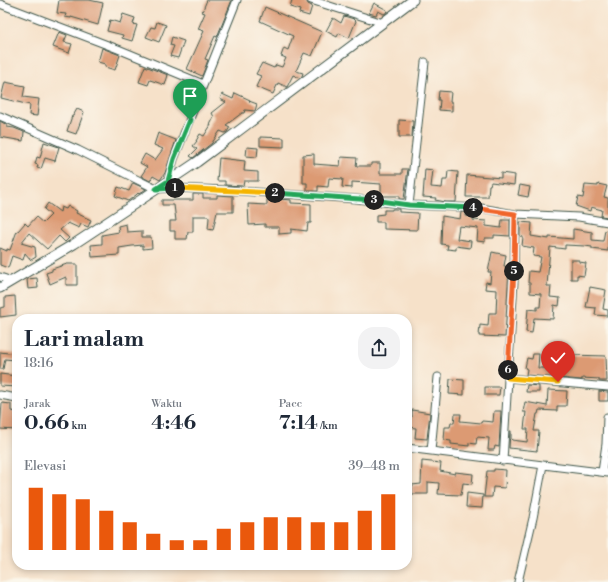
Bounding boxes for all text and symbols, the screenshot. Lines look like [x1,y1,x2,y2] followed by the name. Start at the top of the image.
[173,79,207,120] pin
[179,85,201,107] icon: arrive
[165,178,185,198] pin: 1
[172,181,178,195] text: 1
[265,183,285,203] pin: 2
[272,186,278,200] text: 2
[364,190,384,210] pin: 3
[371,193,377,207] text: 3
[463,198,483,218] pin: 4
[469,201,477,215] text: 4
[504,261,524,281] pin: 5
[511,264,517,278] text: 5
[24,326,144,353] text: Lari malam
[358,327,400,369] button: share
[541,341,575,382] pin
[547,347,569,369] icon: check
[24,355,53,371] text: 18:16
[498,360,518,380] pin: 6
[505,363,511,377] text: 6
[24,397,50,411] text: Jarak
[151,397,182,411] text: Waktu
[279,397,302,411] text: Pace
[24,411,69,436] text: 0.66
[151,411,196,436] text: 4:46
[279,411,318,436] text: 7:14
[69,419,87,433] text: km
[318,419,338,433] text: /km
[24,458,66,474] text: Elevasi
[348,458,400,474] text: 39–48 m

